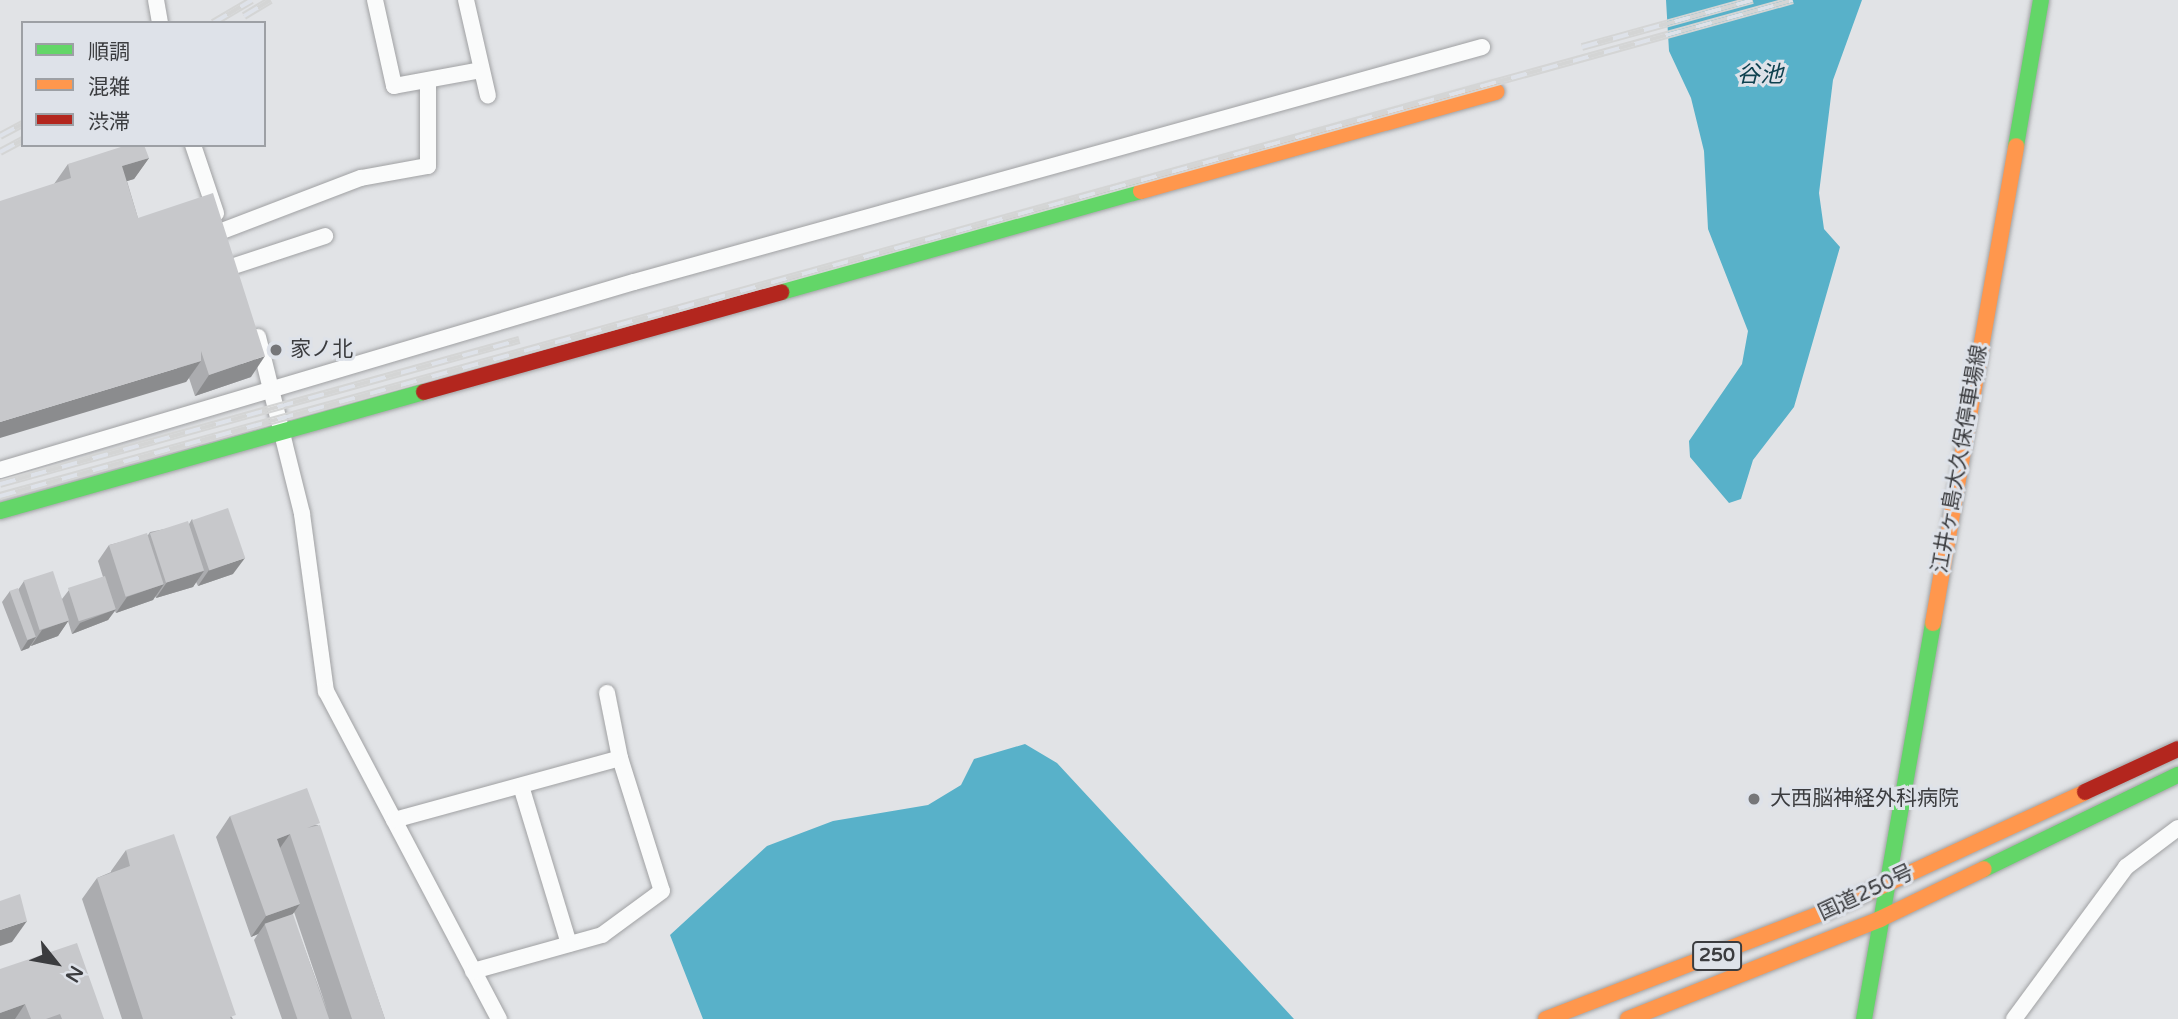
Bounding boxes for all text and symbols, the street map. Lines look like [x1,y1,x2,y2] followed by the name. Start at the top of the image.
[21,21,266,147] legend
[88,40,130,65] text: 順調
[1737,61,1783,89] water label: 谷池
[88,75,130,100] text: 混雑
[88,110,130,135] text: 渋滞
[290,337,353,363] place label: 家ノ北
[268,342,284,358] marker: 家ノ北
[1928,343,1992,575] street label: 江井ヶ島大久保停車場線
[1770,786,1959,812] place label: 大西脳神経外科病院
[1744,789,1764,809] marker: 大西脳神経外科病院
[1814,860,1918,926] street label: 国道250号
[21,928,91,998] north arrow
[1691,940,1743,972] road number: 250
[61,962,87,986] text: N

